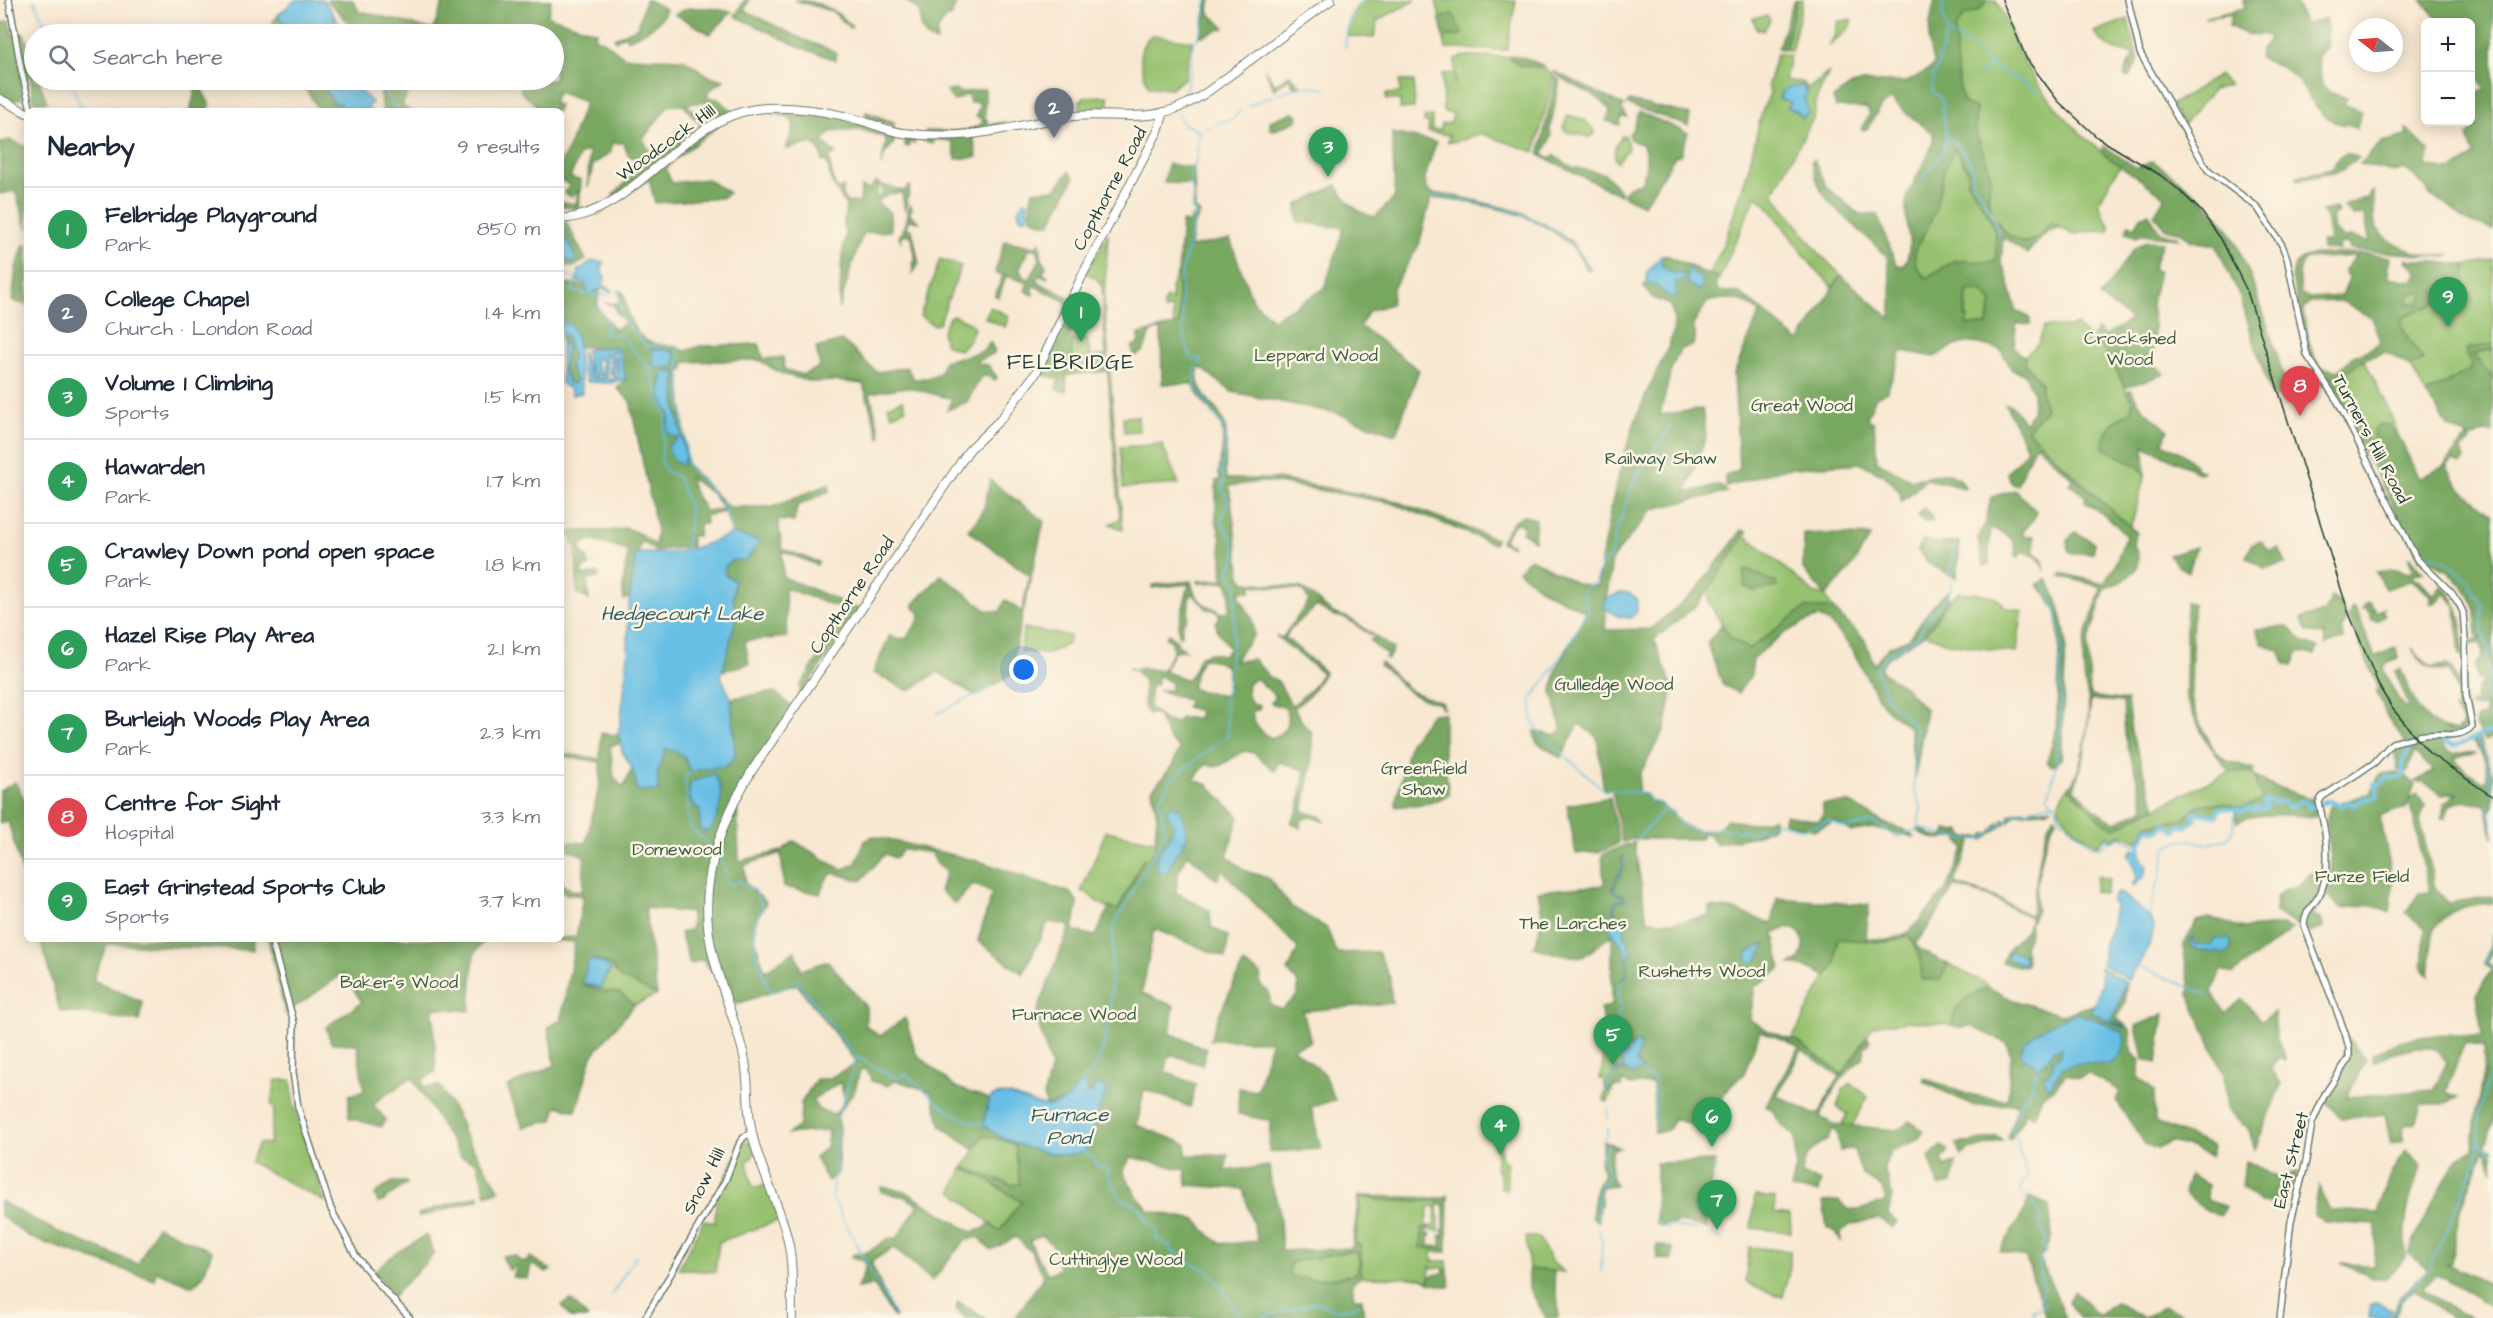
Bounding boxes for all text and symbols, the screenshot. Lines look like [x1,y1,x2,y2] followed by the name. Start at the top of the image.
[2349,18,2403,72] north arrow
[2421,18,2475,126] map controls
[2421,18,2475,72] button: +
[24,24,564,90] search box
[45,41,78,74] icon: search
[93,42,223,73] text: Search here
[2421,72,2475,126] button: −
[1034,88,1074,138] pin: 2
[611,98,721,187] street label: Woodcock Hill
[1067,123,1153,255] street label: Copthorne Road
[1308,128,1348,177] pin: 3
[48,129,135,165] text: Nearby
[457,133,540,161] text: 9 results
[105,200,317,231] text: Felbridge Playground
[66,215,69,243] text: 1
[477,215,540,243] text: 850 m
[105,231,151,259] text: Park
[2428,278,2468,327] pin: 9
[105,284,249,315] text: College Chapel
[1062,292,1100,342] pin: 1
[62,299,73,327] text: 2
[485,299,540,327] text: 1.4 km
[105,315,312,343] text: Church · London Road
[2084,326,2176,372] park label: Crockshed Wood
[1254,343,1378,368] park label: Leppard Wood
[1007,348,1135,377] district label: FELBRIDGE
[2280,366,2320,416] pin: 8
[105,368,273,399] text: Volume 1 Climbing
[2326,370,2416,508] street label: Turners Hill Road
[62,383,73,411] text: 3
[485,383,540,411] text: 1.5 km
[1751,393,1853,418] park label: Great Wood
[105,399,169,427] text: Sports
[1605,446,1717,472] park label: Railway Shaw
[105,452,205,483] text: Hawarden
[61,467,74,495] text: 4
[486,467,540,495] text: 1.7 km
[105,483,151,511] text: Park
[803,531,901,659] street label: Copthorne Road
[105,536,435,567] text: Crawley Down pond open space
[60,551,75,579] text: 5
[486,551,540,579] text: 1.8 km
[105,567,151,595] text: Park
[601,600,764,629] water label: Hedgecourt Lake
[105,620,314,651] text: Hazel Rise Play Area
[61,635,74,663] text: 6
[487,635,540,663] text: 2.1 km
[105,651,151,679] text: Park
[1009,655,1038,684] your location
[1555,672,1673,698] park label: Gulledge Wood
[105,704,369,735] text: Burleigh Woods Play Area
[61,719,74,747] text: 7
[480,719,540,747] text: 2.3 km
[105,735,151,763] text: Park
[1381,756,1467,802] park label: Greenfield Shaw
[105,788,280,819] text: Centre for Sight
[61,803,74,831] text: 8
[481,803,540,831] text: 3.3 km
[105,819,174,847] text: Hospital
[632,837,722,862] park label: Domewood
[2315,864,2409,889] park label: Furze Field
[105,872,385,903] text: East Grinstead Sports Club
[62,887,73,915] text: 9
[479,887,540,915] text: 3.7 km
[105,903,169,931] text: Sports
[1519,911,1627,936] park label: The Larches
[1639,959,1765,984] park label: Rushetts Wood
[340,970,458,995] park label: Baker's Wood
[1012,1002,1136,1027] park label: Furnace Wood
[1594,1016,1632,1065] pin: 5
[1692,1098,1732,1147] pin: 6
[1030,1101,1110,1152] water label: Furnace Pond
[1480,1106,1520,1155] pin: 4
[2267,1108,2315,1211] street label: East Street
[677,1143,731,1219] street label: Snow Hill
[1698,1180,1736,1230] pin: 7
[1049,1247,1183,1273] park label: Cuttinglye Wood

